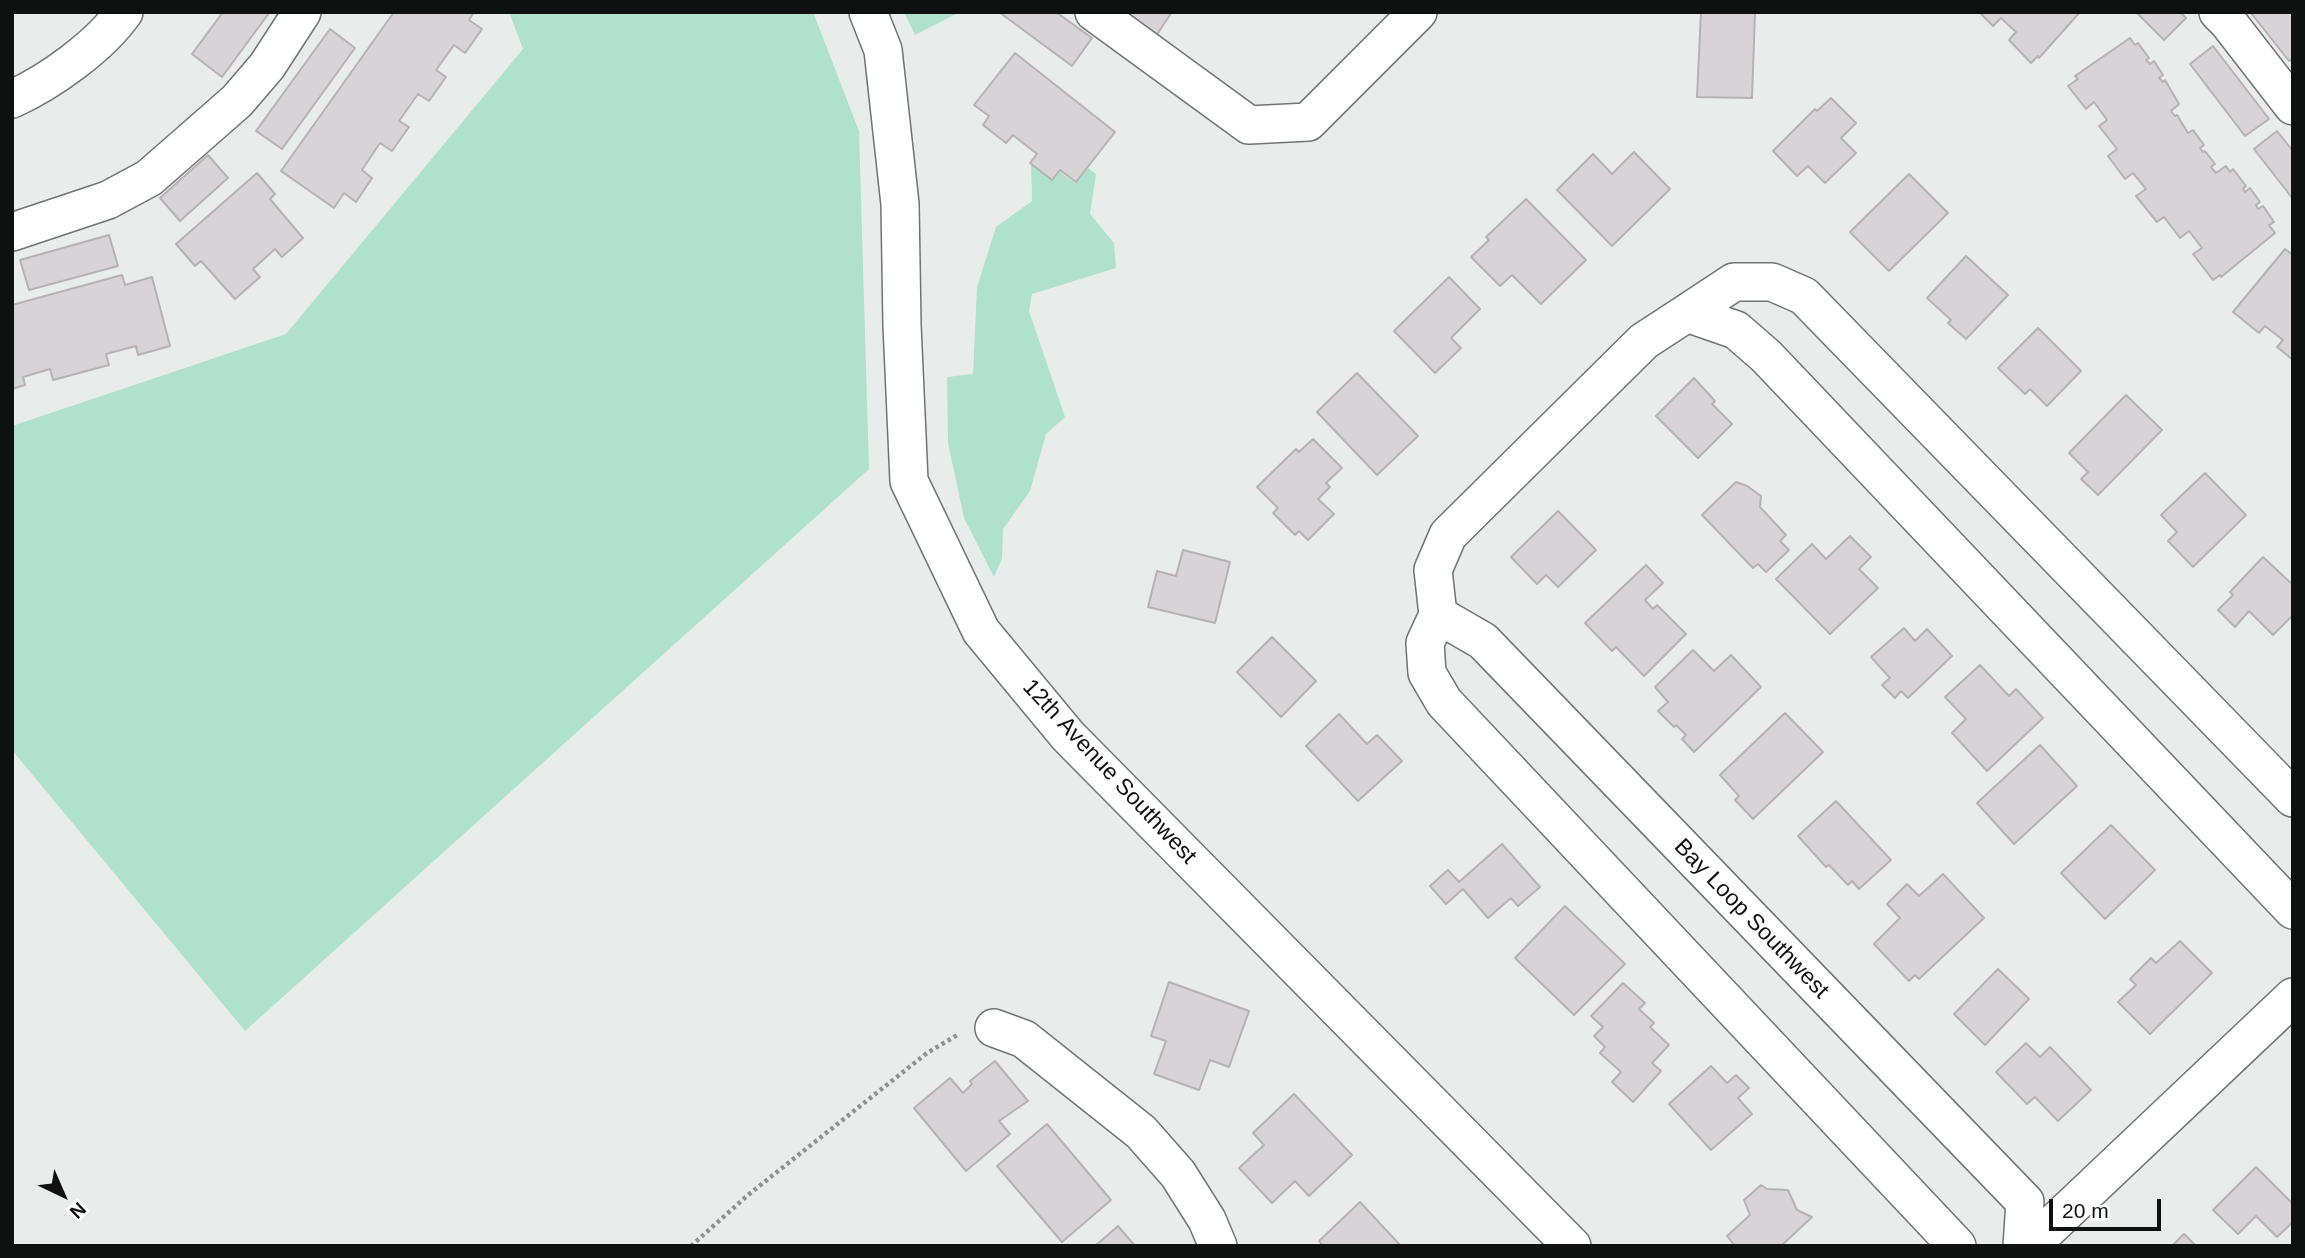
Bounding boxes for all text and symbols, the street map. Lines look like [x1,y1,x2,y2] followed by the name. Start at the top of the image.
[1016,674,1202,870] street label: 12th Avenue Southwest
[1668,834,1834,1004] street label: Bay Loop Southwest
[28,1160,98,1230] north arrow
[2053,1184,2165,1228] scale bar
[66,1198,90,1223] text: N
[2062,1199,2109,1222] text: 20 m

